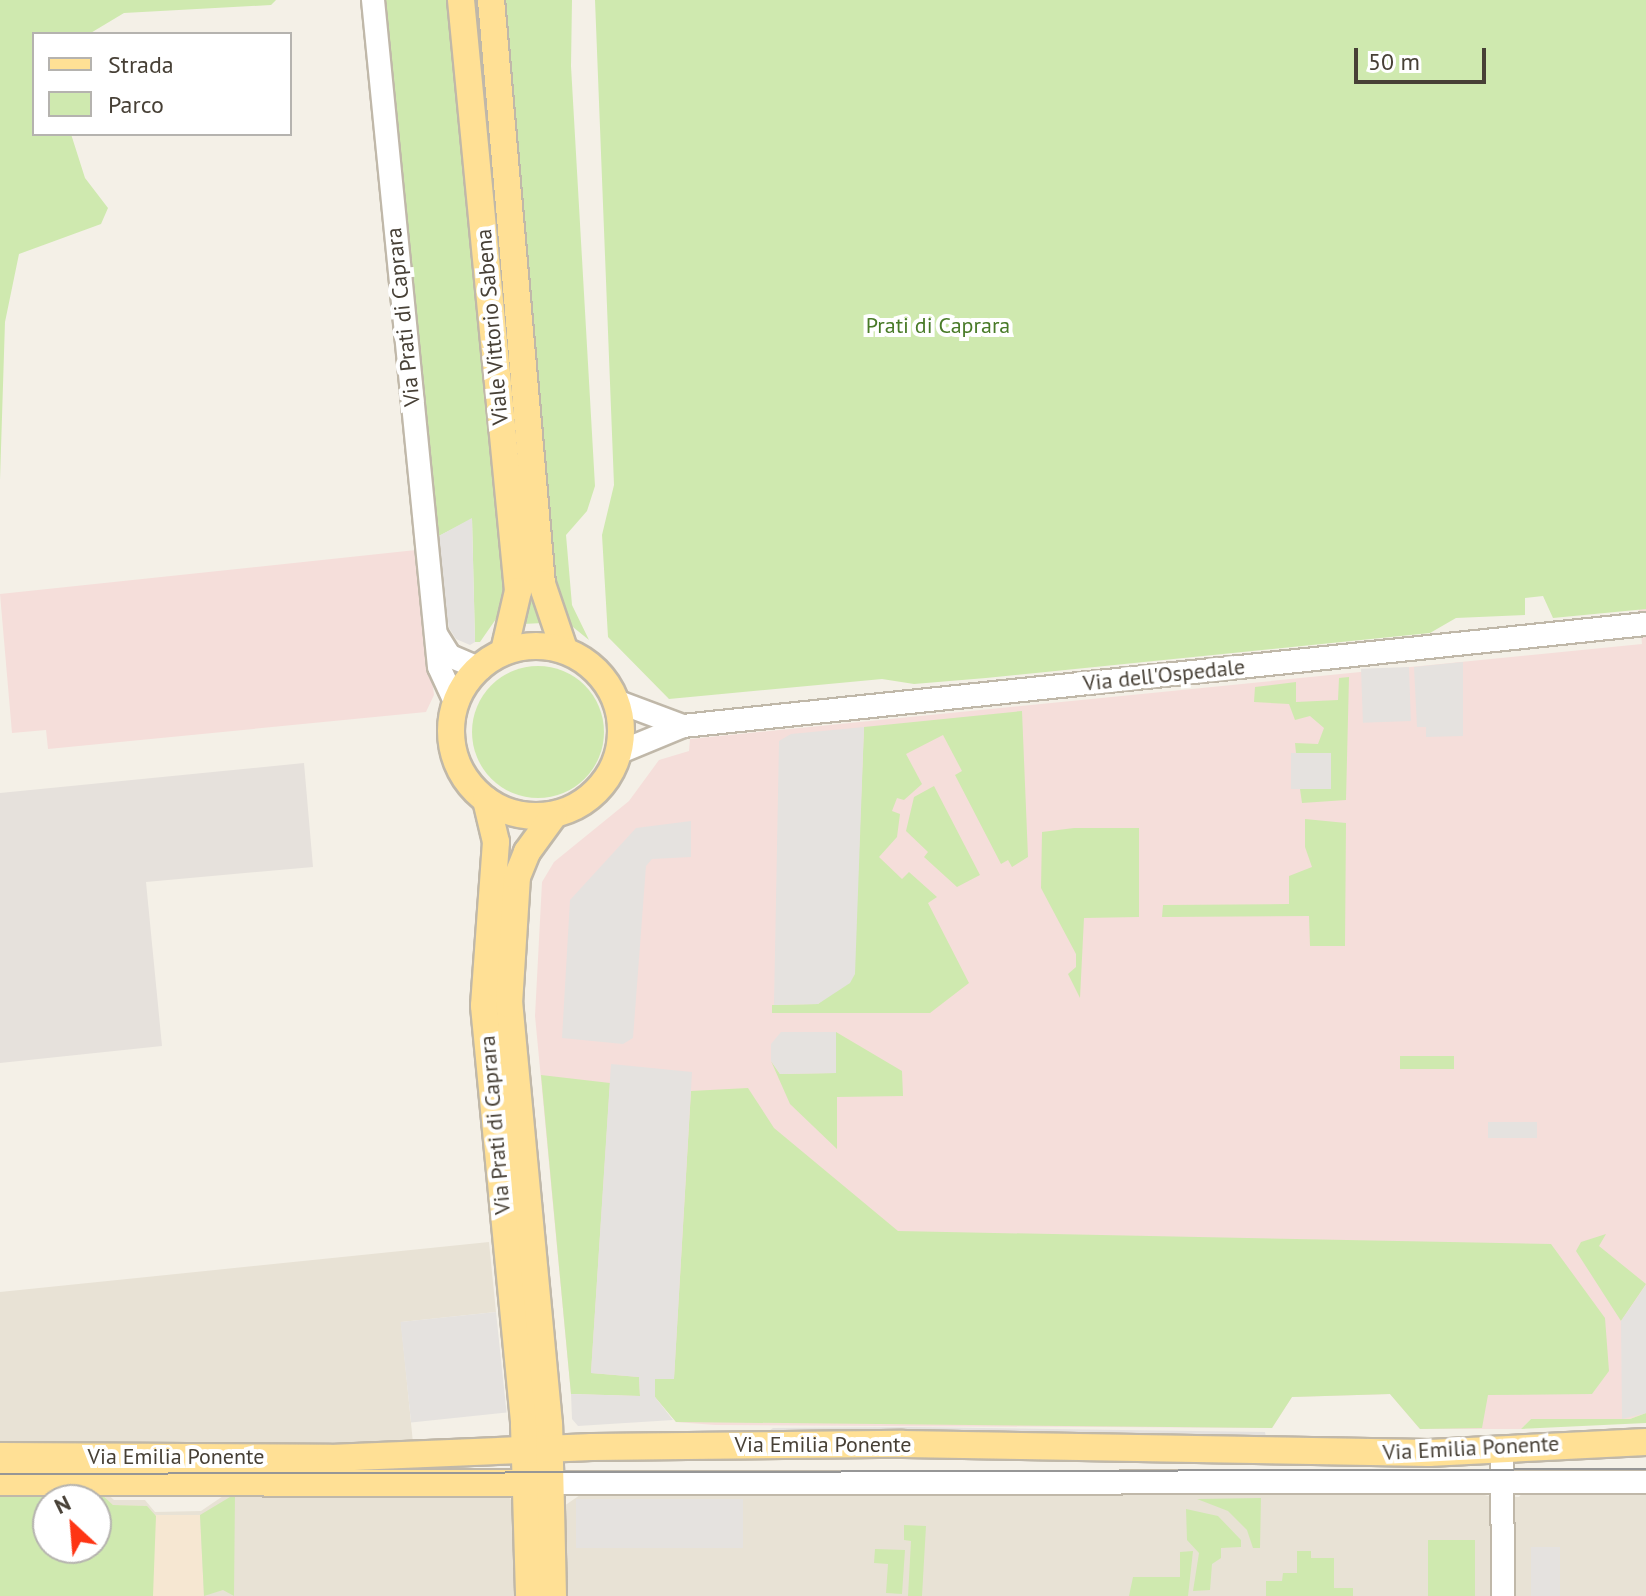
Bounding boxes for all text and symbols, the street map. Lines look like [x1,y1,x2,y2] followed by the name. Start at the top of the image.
[32,32,292,136] legend
[1358,32,1490,82] scale bar
[1368,46,1420,77] text: 50 m
[108,49,174,80] text: Strada
[108,89,164,120] text: Parco
[380,226,426,408] street label: Via Prati di Caprara
[470,228,514,426] street label: Viale Vittorio Sabena
[866,313,1010,339] park label: Prati di Caprara
[1082,653,1246,697] street label: Via dell'Ospedale
[474,1034,516,1216] street label: Via Prati di Caprara
[1382,1430,1560,1466] street label: Via Emilia Ponente
[735,1432,911,1458] street label: Via Emilia Ponente
[88,1444,264,1470] street label: Via Emilia Ponente
[32,1484,112,1564] north arrow
[50,1488,75,1520] text: N

